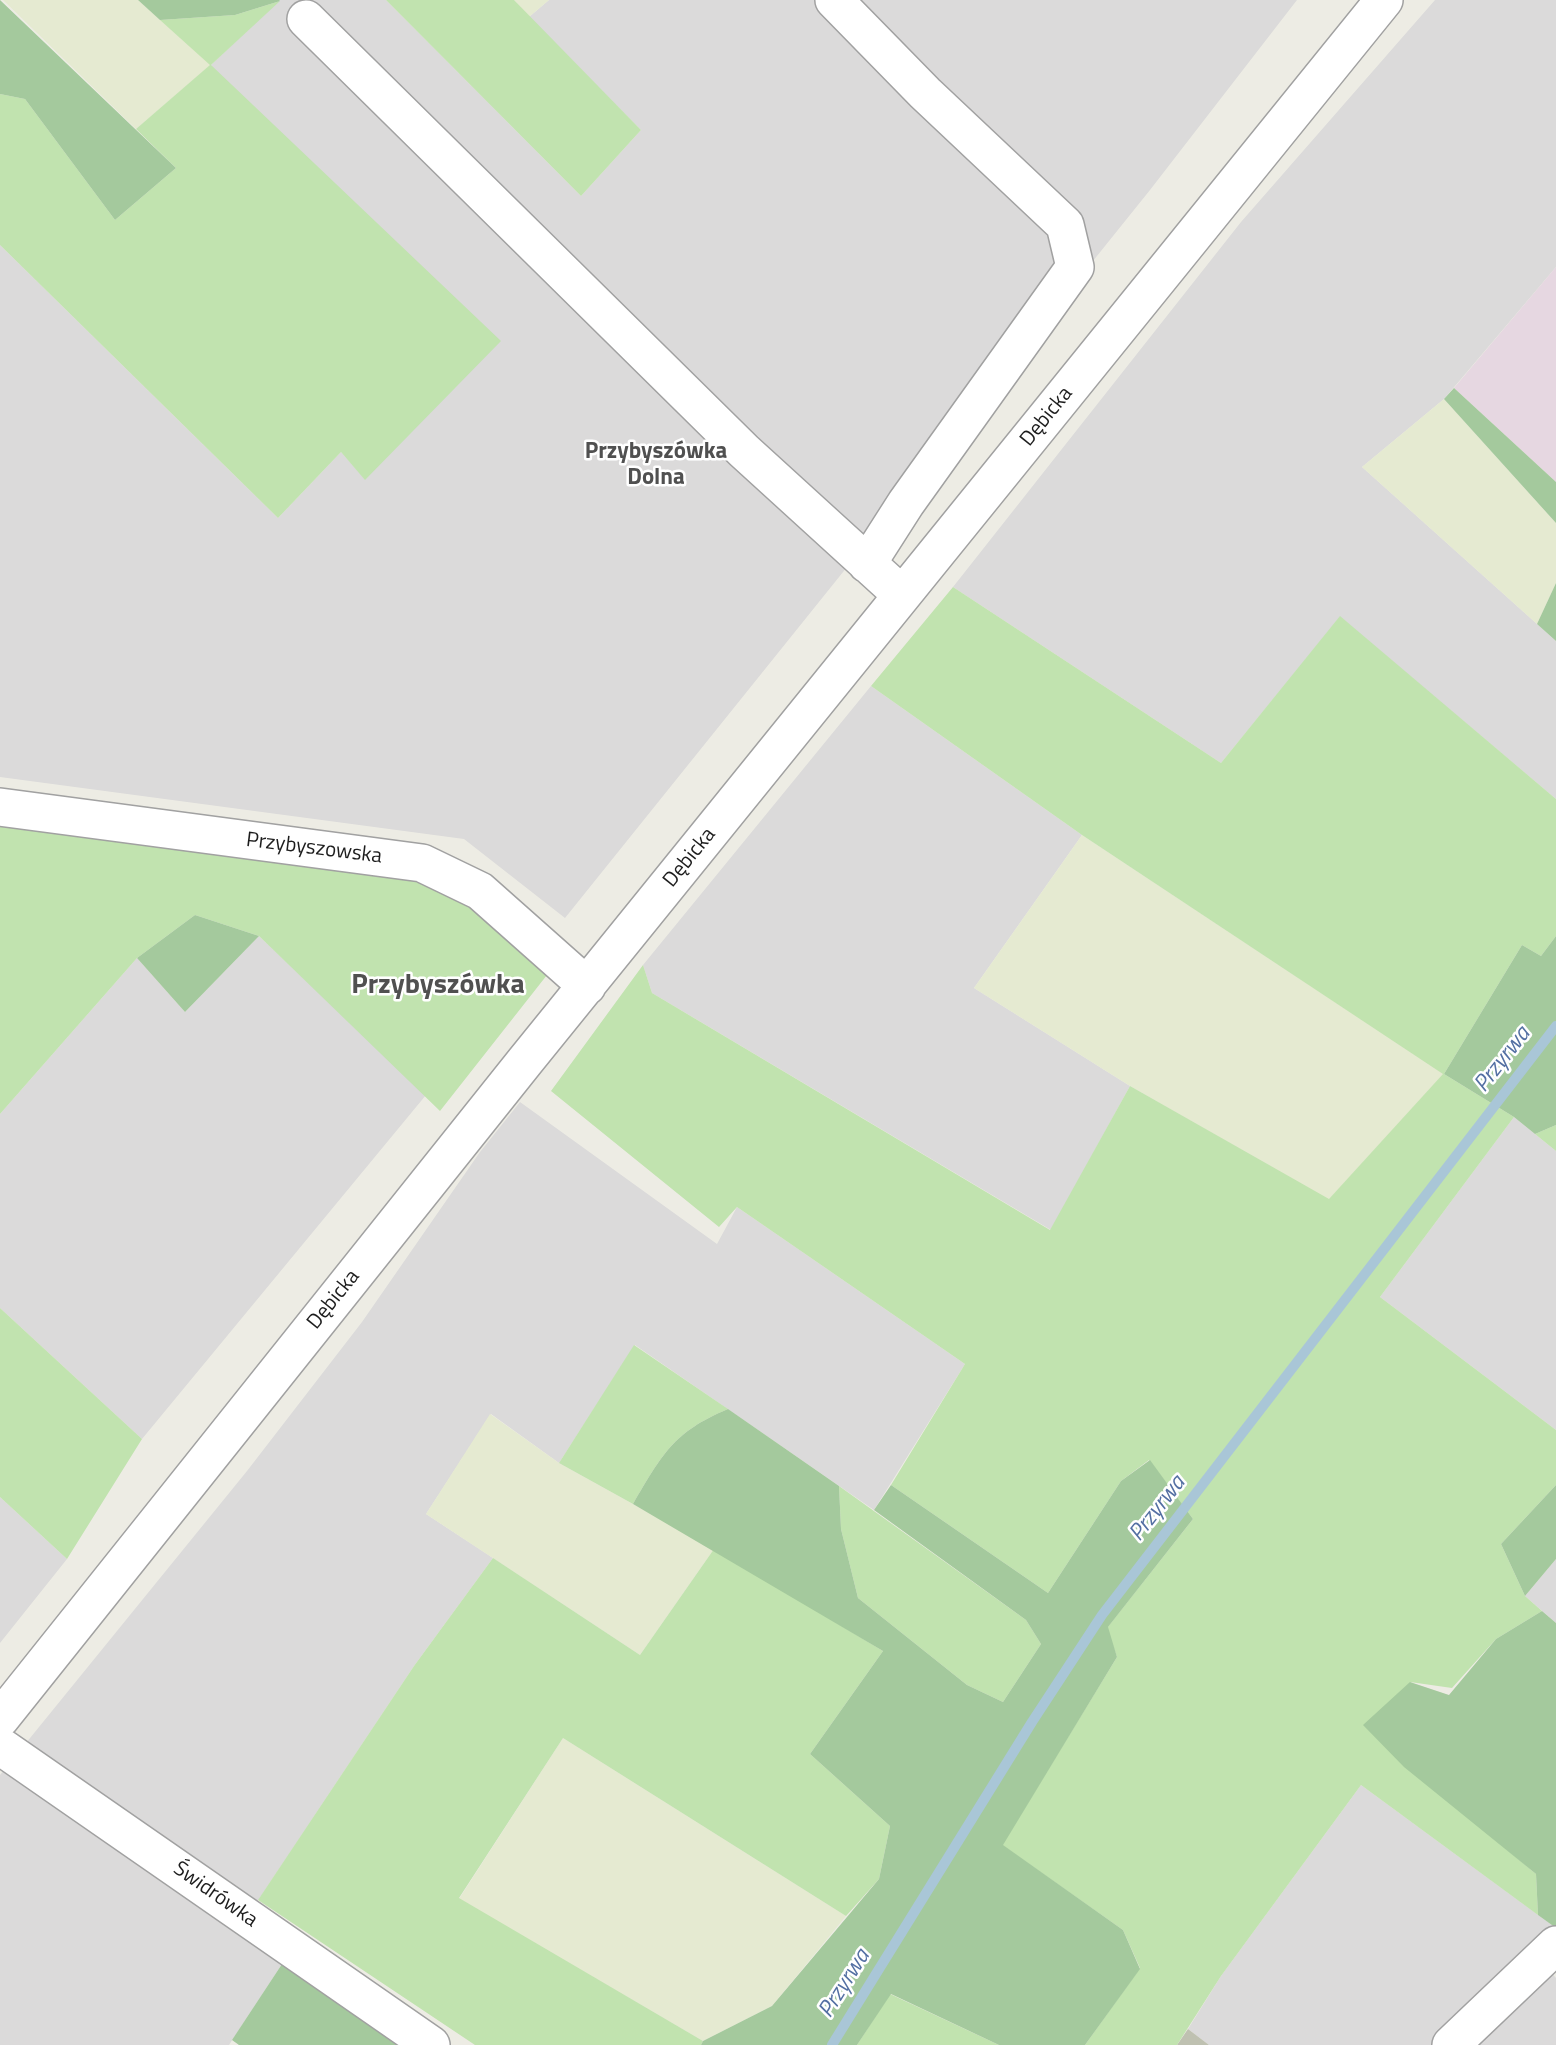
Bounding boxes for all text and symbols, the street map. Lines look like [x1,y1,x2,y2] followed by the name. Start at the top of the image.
[1015,382,1079,452] street label: Dębicka
[585,438,727,492] district label: Przybyszówka Dolna
[658,823,722,893] street label: Dębicka
[245,828,383,870] street label: Przybyszowska
[351,969,525,1003] district label: Przybyszówka
[1469,1022,1537,1098] water label: Przyrwa
[302,1265,366,1335] street label: Dębicka
[1124,1471,1192,1547] water label: Przyrwa
[168,1857,262,1933] street label: Świdrówka
[813,1945,877,2023] water label: Przyrwa

